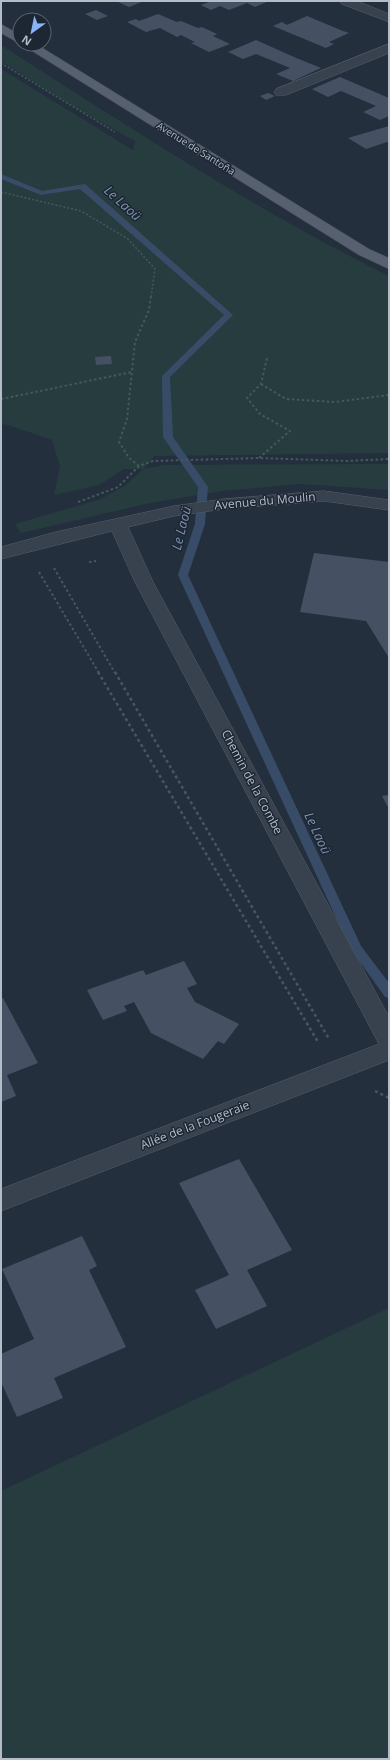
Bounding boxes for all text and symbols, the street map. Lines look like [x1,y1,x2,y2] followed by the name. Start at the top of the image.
[12,12,52,52] north arrow
[18,32,34,50] text: N
[154,118,238,178] street label: Avenue de Santoña
[100,181,146,225] water label: Le Laoü
[214,488,316,513] street label: Avenue du Moulin
[167,504,195,552] water label: Le Laoü
[218,726,287,837] street label: Chemin de la Combe
[300,809,336,857] water label: Le Laoü
[138,1096,252,1153] street label: Allée de la Fougeraie

